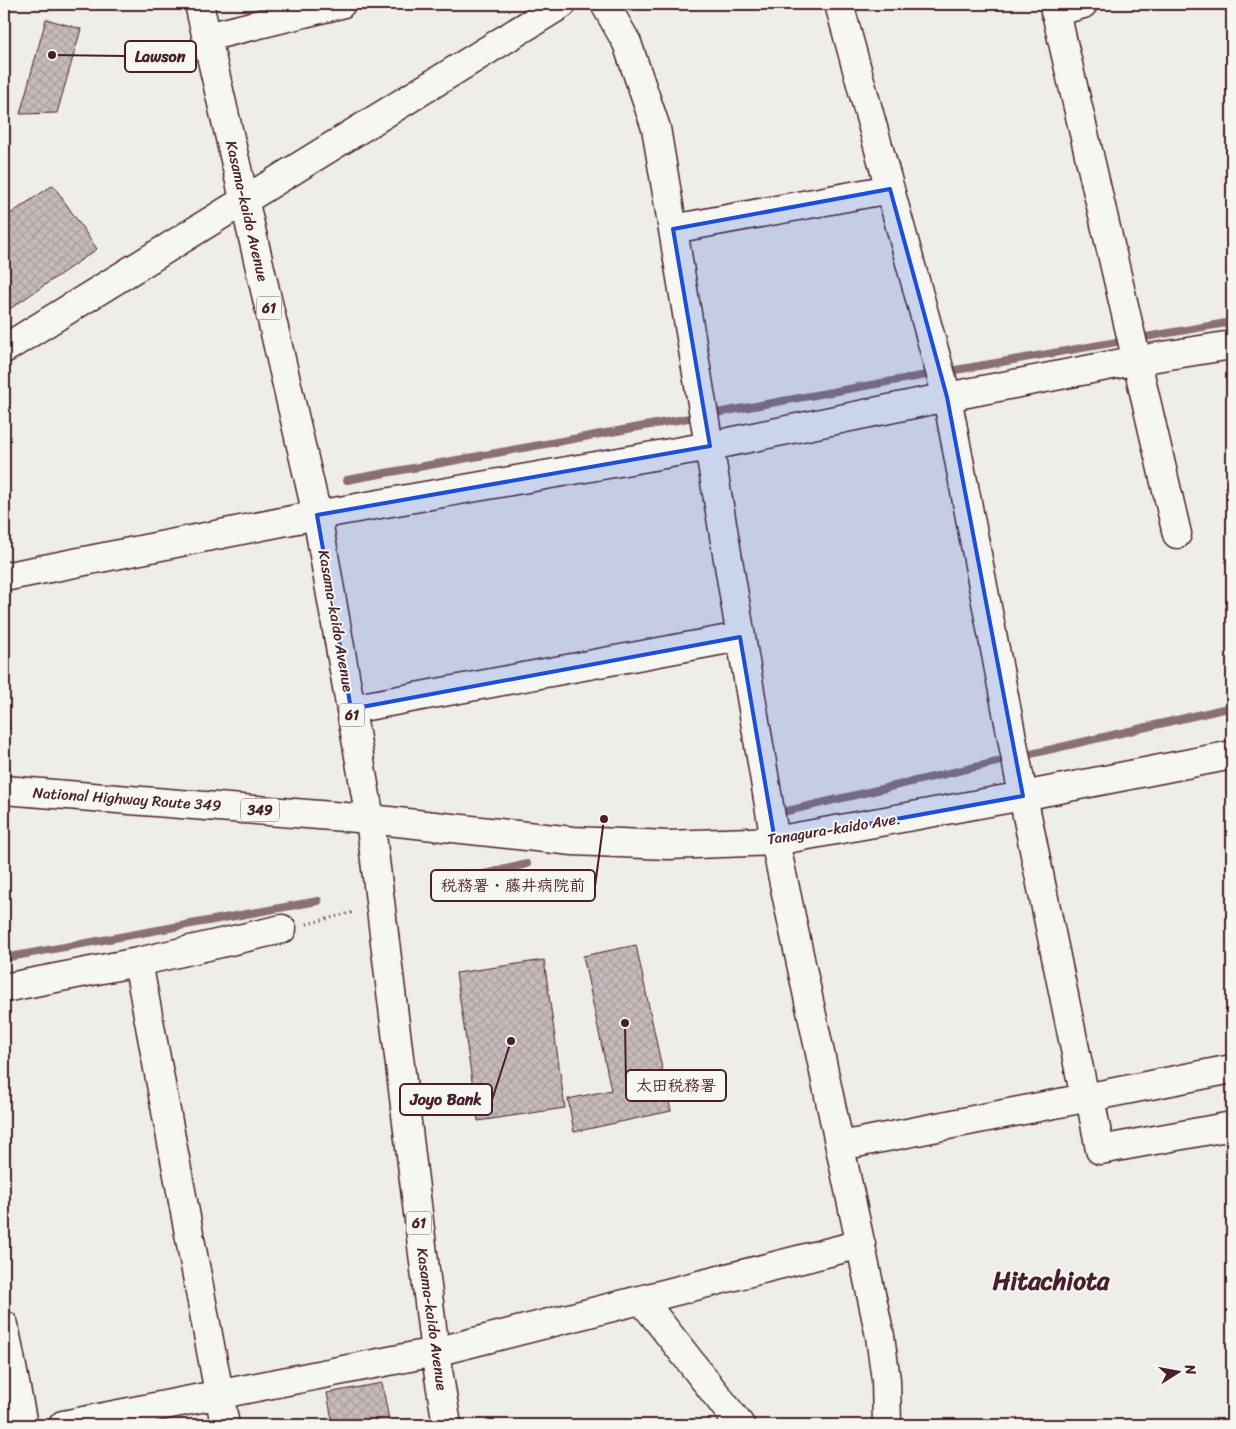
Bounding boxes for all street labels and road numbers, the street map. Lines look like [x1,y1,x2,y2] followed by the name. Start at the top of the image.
[218,138,276,284] street label: Kasama-kaido Avenue
[256,296,282,320] road number: 61
[311,548,361,694] street label: Kasama-kaido Avenue
[340,704,364,726] road number: 61
[32,779,222,819] street label: National Highway Route 349
[241,798,279,822] road number: 349
[766,806,902,852] street label: Tanagura-kaido Ave.
[406,1212,432,1234] road number: 61
[409,1246,455,1392] street label: Kasama-kaido Avenue

